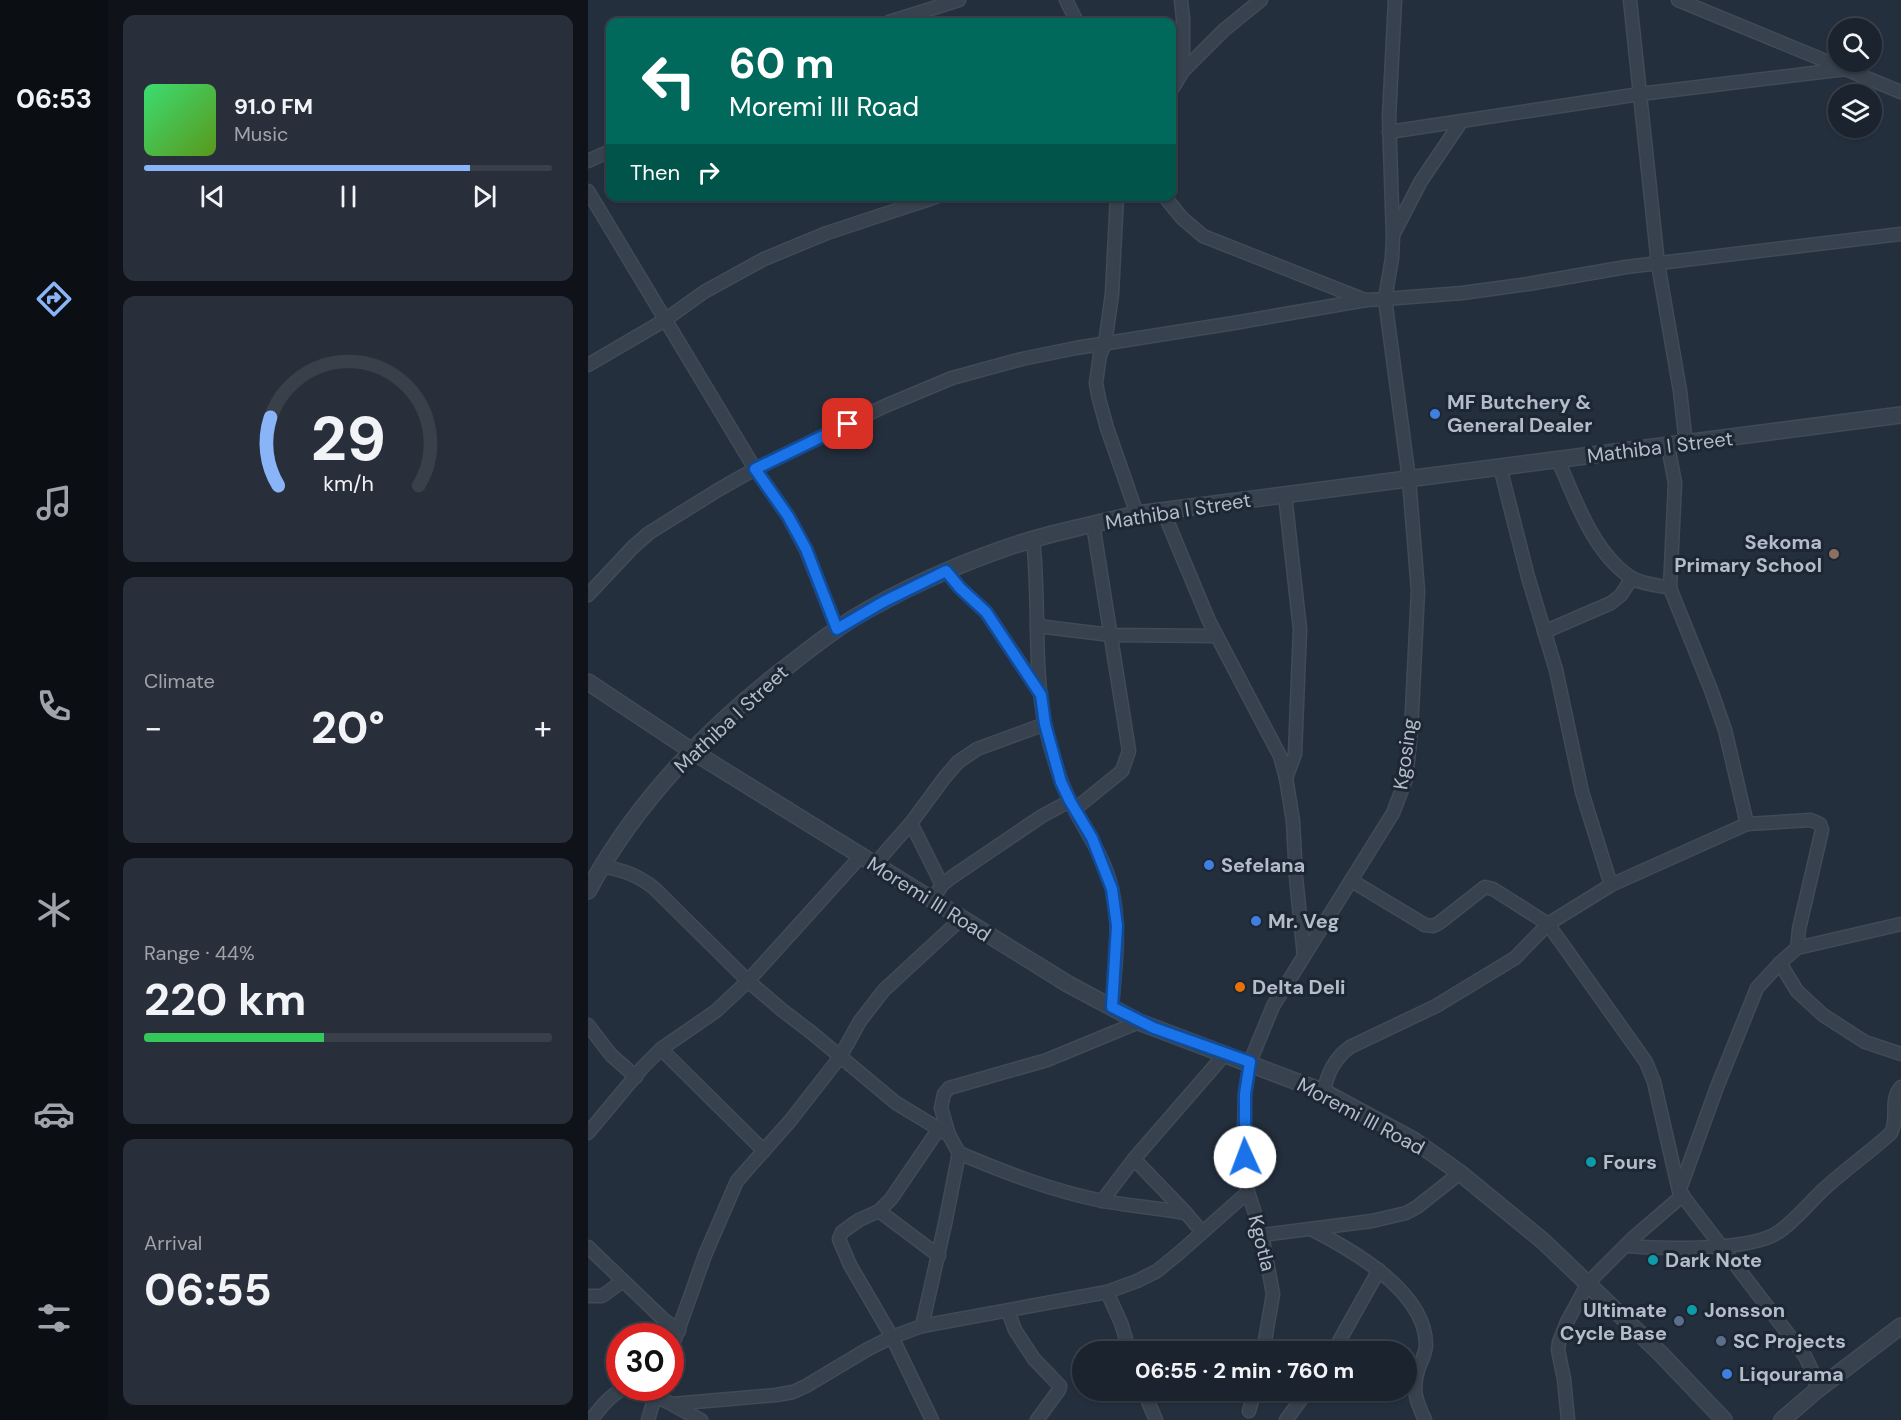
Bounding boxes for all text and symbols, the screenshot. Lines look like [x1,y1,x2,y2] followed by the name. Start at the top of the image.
[1828,18,1882,138] map controls
[1828,18,1882,72] button: search
[729,36,835,91] text: 60 m
[630,42,708,120] icon: left
[16,81,92,116] text: 06:53
[1828,84,1882,138] button: layers
[729,89,919,124] text: Moremi III Road
[234,92,313,121] text: 91.0 FM
[234,121,289,147] text: Music
[692,156,725,189] icon: right
[630,158,680,187] text: Then
[196,180,229,213] icon: previous
[332,180,365,213] icon: pause
[468,180,501,213] icon: next
[33,278,75,320] icon: directions
[1447,389,1592,438] place label: MF Butchery & General Dealer
[310,398,386,479] text: 29
[822,398,873,449] pin
[831,407,864,440] icon: arrive
[1428,407,1442,421] marker: MF Butchery & General Dealer
[1585,425,1735,469] street label: Mathiba I Street
[323,470,373,498] text: km/h
[33,482,75,524] icon: music
[1103,487,1253,535] street label: Mathiba I Street
[1674,529,1822,578] place label: Sekoma Primary School
[1827,547,1841,561] marker: Sekoma Primary School
[668,659,794,779] street label: Mathiba I Street
[144,668,215,694] text: Climate
[33,685,75,727] icon: phone
[311,698,385,757] text: 20°
[144,706,162,749] text: −
[534,706,552,749] text: +
[1387,717,1423,791] street label: Kgosing
[862,851,996,947] street label: Moremi III Road
[1221,852,1305,878] place label: Sefelana
[1202,858,1216,872] marker: Sefelana
[33,889,75,931] icon: climate
[1268,908,1340,934] place label: Mr. Veg
[1249,914,1263,928] marker: Mr. Veg
[144,940,255,966] text: Range · 44%
[144,970,306,1029] text: 220 km
[1252,974,1346,1000] place label: Delta Deli
[1233,980,1247,994] marker: Delta Deli
[1293,1071,1429,1161] street label: Moremi III Road
[33,1093,75,1135] icon: car
[1213,1125,1277,1189] position arrow
[1603,1149,1657,1175] place label: Fours
[1584,1155,1598,1169] marker: Fours
[1242,1212,1282,1274] street label: Kgotla
[144,1230,202,1256] text: Arrival
[1665,1247,1762,1273] place label: Dark Note
[1646,1253,1660,1267] marker: Dark Note
[144,1260,272,1319] text: 06:55
[33,1297,75,1339] icon: filters
[1560,1297,1667,1346] place label: Ultimate Cycle Base
[1704,1297,1785,1323] place label: Jonsson
[1685,1303,1699,1317] marker: Jonsson
[1672,1314,1686,1328] marker: Ultimate Cycle Base
[606,1323,684,1401] speed limit sign: 30
[1733,1328,1846,1354] place label: SC Projects
[1714,1334,1728,1348] marker: SC Projects
[1135,1356,1354,1385] text: 06:55 · 2 min · 760 m
[1739,1361,1844,1387] place label: Liqourama
[1720,1367,1734,1381] marker: Liqourama

